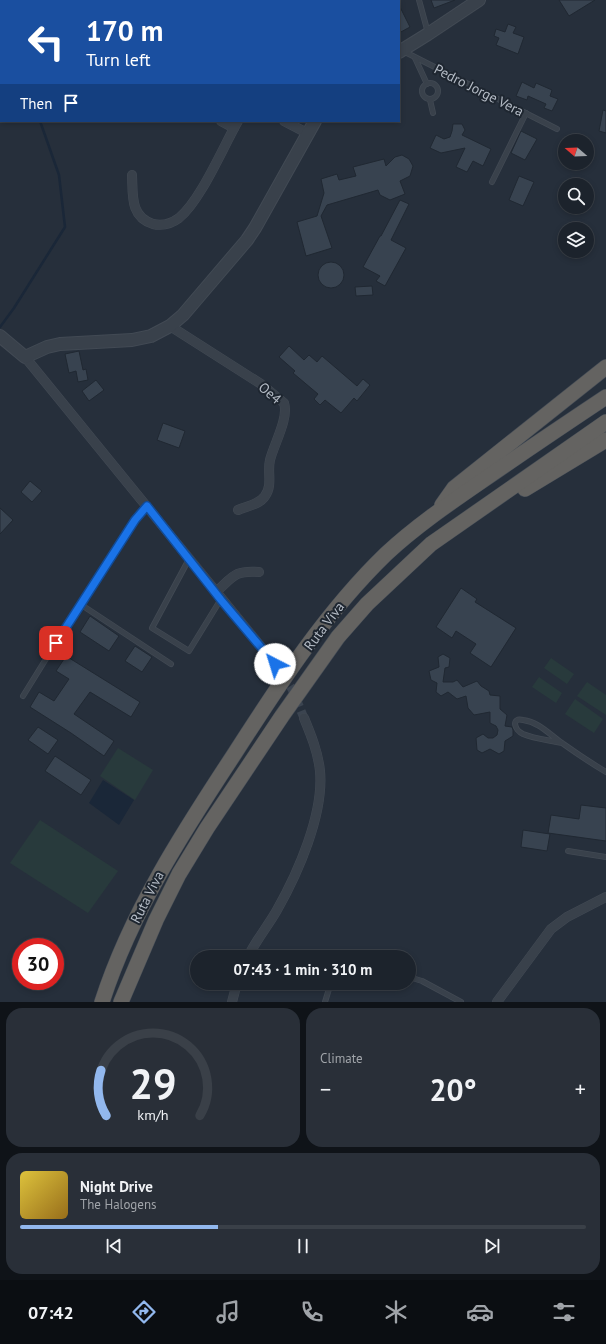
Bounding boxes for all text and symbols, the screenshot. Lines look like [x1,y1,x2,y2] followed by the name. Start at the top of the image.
[86,12,163,49] text: 170 m
[20,16,72,68] icon: left
[86,48,151,71] text: Turn left
[431,60,527,120] street label: Pedro Jorge Vera
[60,92,82,114] icon: arrive
[20,94,52,113] text: Then
[558,134,594,170] north arrow
[558,134,594,258] map controls
[558,178,594,214] button: search
[558,222,594,258] button: layers
[255,378,285,408] street label: Oe4
[300,598,348,654] street label: Ruta Viva
[39,626,73,660] pin
[45,632,67,654] icon: arrive
[254,643,296,685] position arrow
[126,868,168,926] street label: Ruta Viva
[12,938,64,990] speed limit sign: 30
[234,960,372,979] text: 07:43 · 1 min · 310 m
[320,1050,363,1067] text: Climate
[129,1056,177,1109] text: 29
[429,1070,477,1109] text: 20°
[320,1075,331,1103] text: −
[575,1075,586,1103] text: +
[137,1104,169,1123] text: km/h
[80,1177,153,1196] text: Night Drive
[80,1196,157,1213] text: The Halogens
[103,1235,125,1257] icon: previous
[292,1235,314,1257] icon: pause
[481,1235,503,1257] icon: next
[130,1298,158,1326] icon: directions
[214,1298,242,1326] icon: music
[298,1298,326,1326] icon: phone
[382,1298,410,1326] icon: climate
[466,1298,494,1326] icon: car
[550,1298,578,1326] icon: filters
[28,1301,74,1324] text: 07:42

